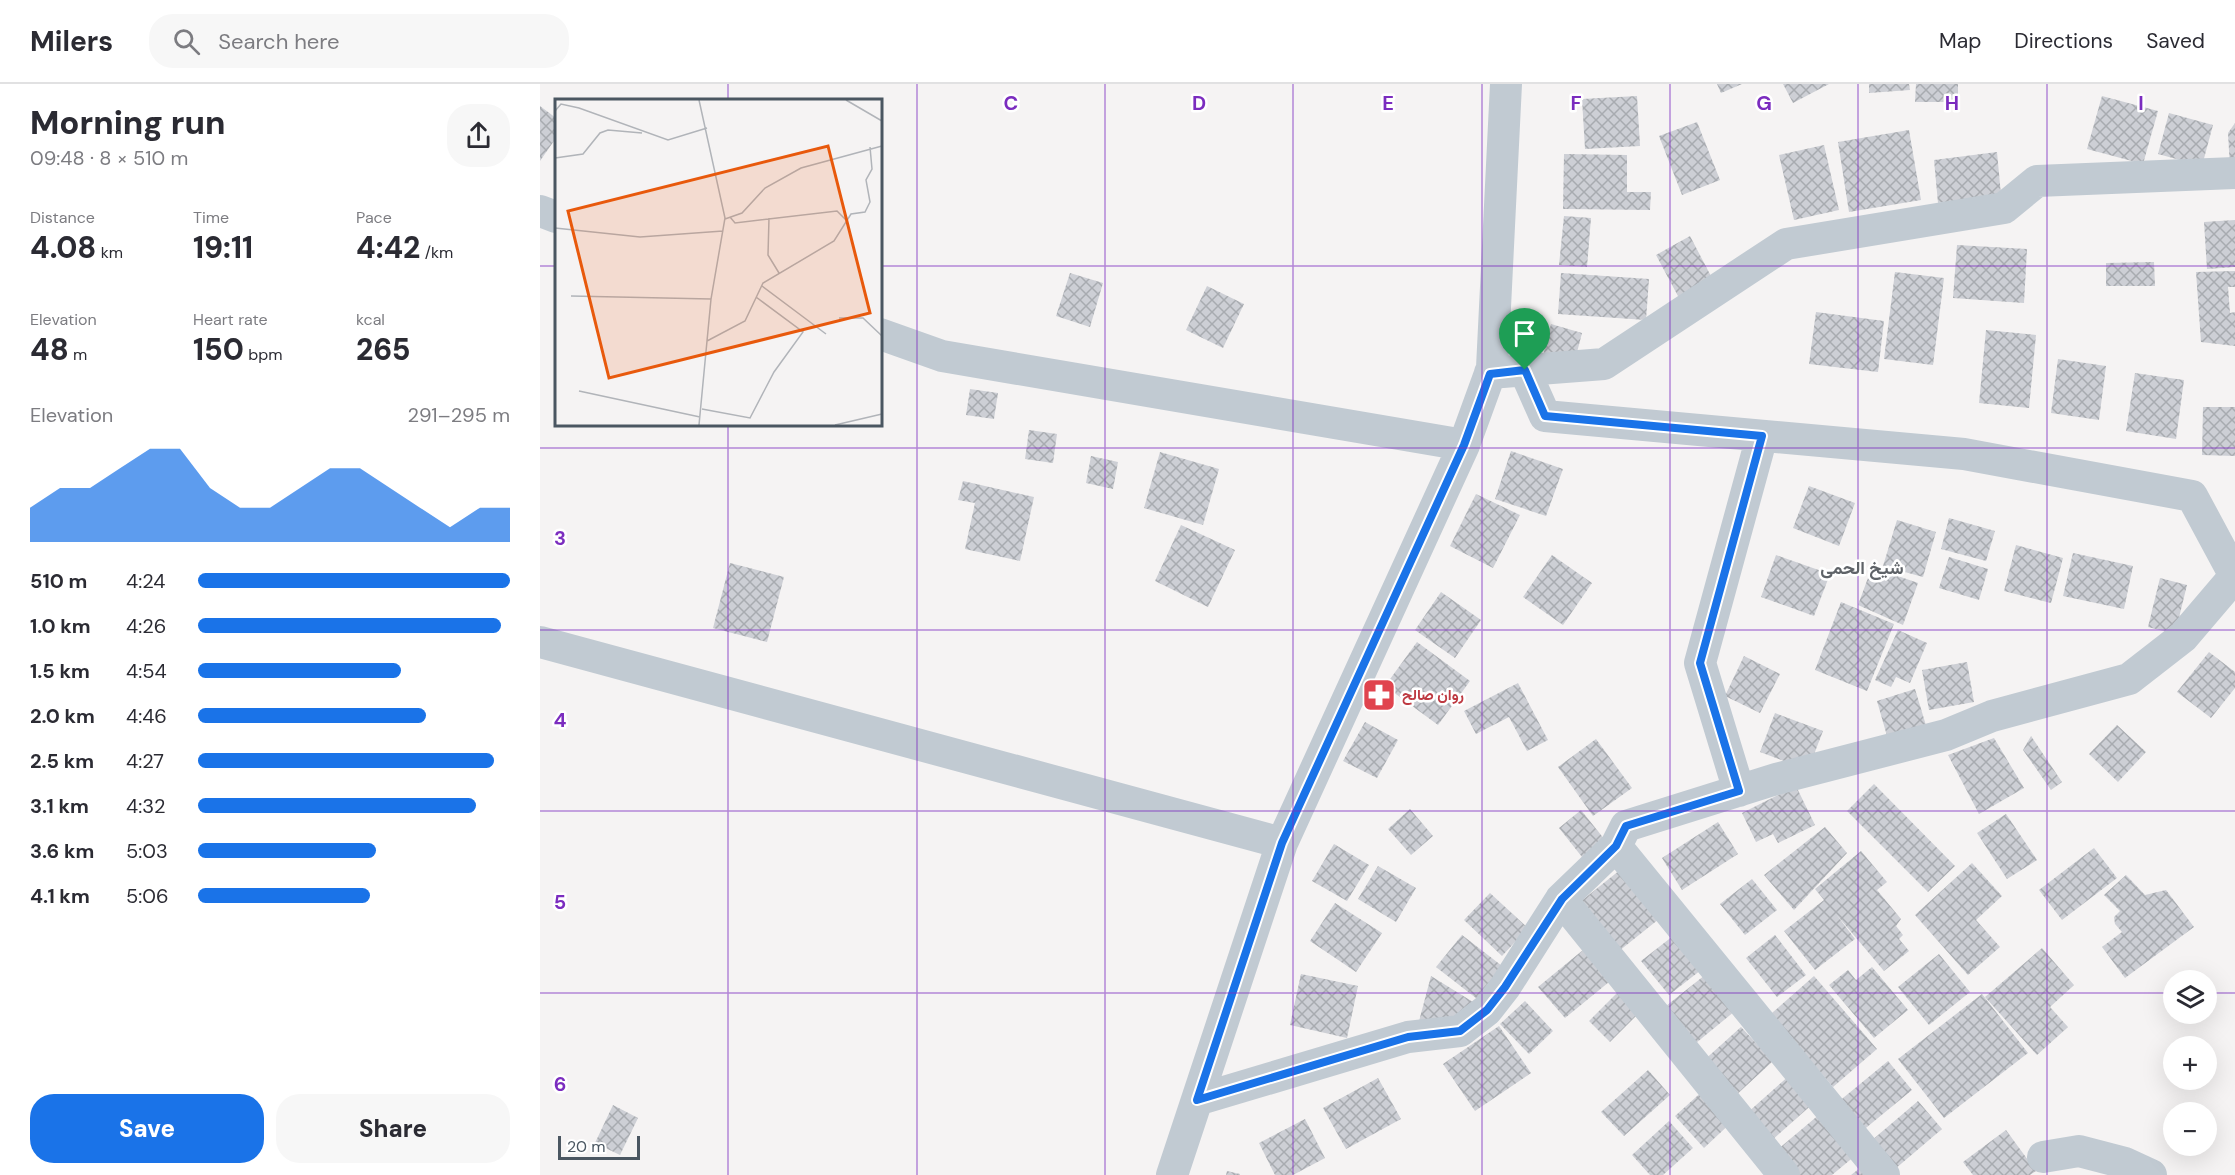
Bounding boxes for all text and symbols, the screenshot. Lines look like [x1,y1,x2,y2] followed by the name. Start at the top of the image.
[149,14,569,68] search box
[30,23,113,60] text: Milers
[170,25,203,58] icon: search
[218,27,340,56] text: Search here
[1939,27,1981,55] text: Map
[2014,27,2113,55] text: Directions
[2146,27,2205,55] text: Saved
[1004,90,1018,116] text: C
[1192,90,1206,116] text: D
[1382,90,1394,116] text: E
[1570,90,1582,116] text: F
[1756,90,1772,116] text: G
[1945,90,1959,116] text: H
[2138,90,2144,116] text: I
[555,99,882,426] inset map
[30,101,225,144] text: Morning run
[447,104,510,167] button: share
[30,145,188,171] text: 09:48 · 8 × 510 m
[30,207,95,228] text: Distance
[193,207,229,228] text: Time
[356,207,392,228] text: Pace
[30,228,96,267] text: 4.08
[193,228,253,267] text: 19:11
[356,228,420,267] text: 4:42
[96,242,123,263] text: km
[420,242,453,263] text: /km
[1499,308,1550,370] pin
[30,309,97,330] text: Elevation
[193,309,268,330] text: Heart rate
[356,309,385,330] text: kcal
[1508,317,1541,350] icon: arrive
[30,330,69,369] text: 48
[193,330,244,369] text: 150
[356,330,410,369] text: 265
[69,344,87,365] text: m
[244,344,283,365] text: bpm
[30,402,113,428] text: Elevation
[408,402,510,428] text: 291–295 m
[554,525,566,551] text: 3
[1820,556,1904,580] district label: شيخ الحمى
[30,568,87,594] text: 510 m
[126,568,166,594] text: 4:24
[30,613,91,639] text: 1.0 km
[126,613,166,639] text: 4:26
[30,658,90,684] text: 1.5 km
[126,658,167,684] text: 4:54
[1361,677,1397,713] pharmacy icon: روان صالح
[1402,685,1464,705] place label: روان صالح
[30,703,95,729] text: 2.0 km
[126,703,167,729] text: 4:46
[554,707,567,733] text: 4
[30,748,94,774] text: 2.5 km
[126,748,164,774] text: 4:27
[30,793,89,819] text: 3.1 km
[126,793,166,819] text: 4:32
[30,838,94,864] text: 3.6 km
[126,838,168,864] text: 5:03
[30,883,90,909] text: 4.1 km
[126,883,168,909] text: 5:06
[554,889,566,915] text: 5
[2163,970,2217,1156] map controls
[2163,970,2217,1024] button: layers
[2163,1036,2217,1090] button: +
[554,1071,566,1097] text: 6
[30,1094,264,1163] button: Save
[276,1094,510,1163] button: Share
[2163,1102,2217,1156] button: −
[558,1133,640,1160] scale bar
[567,1136,606,1157] text: 20 m

